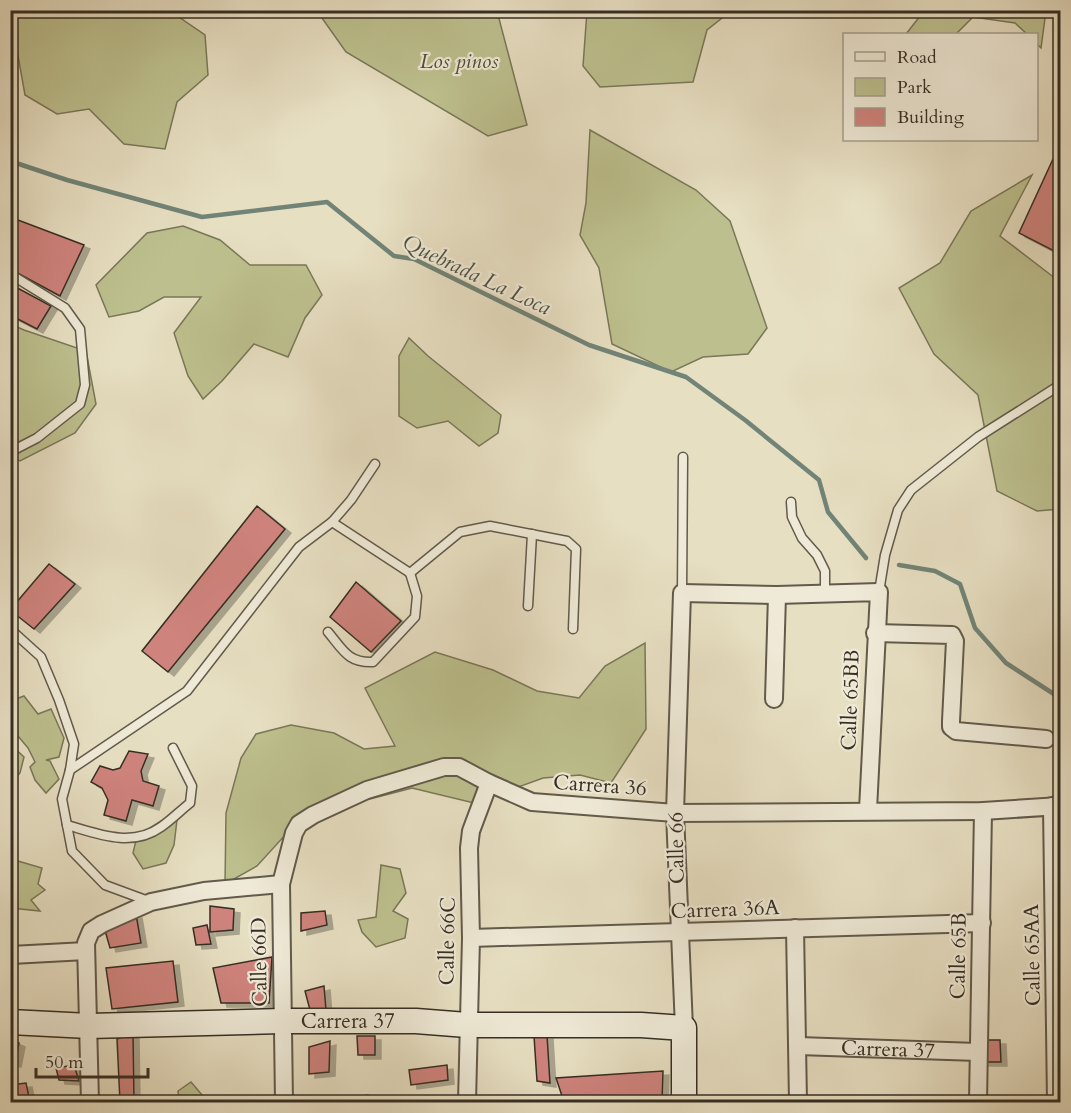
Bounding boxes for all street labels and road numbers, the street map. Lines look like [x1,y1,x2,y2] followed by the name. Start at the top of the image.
[834,649,867,751] street label: Calle 65BB
[552,768,648,803] street label: Carrera 36
[661,811,692,884] street label: Calle 66
[670,893,780,926] street label: Carrera 36A
[432,896,463,986] street label: Calle 66C
[1017,903,1048,1006] street label: Calle 65AA
[943,912,974,1000] street label: Calle 65B
[244,917,275,1007] street label: Calle 66D
[301,1007,395,1036] street label: Carrera 37
[840,1033,936,1066] street label: Carrera 37

